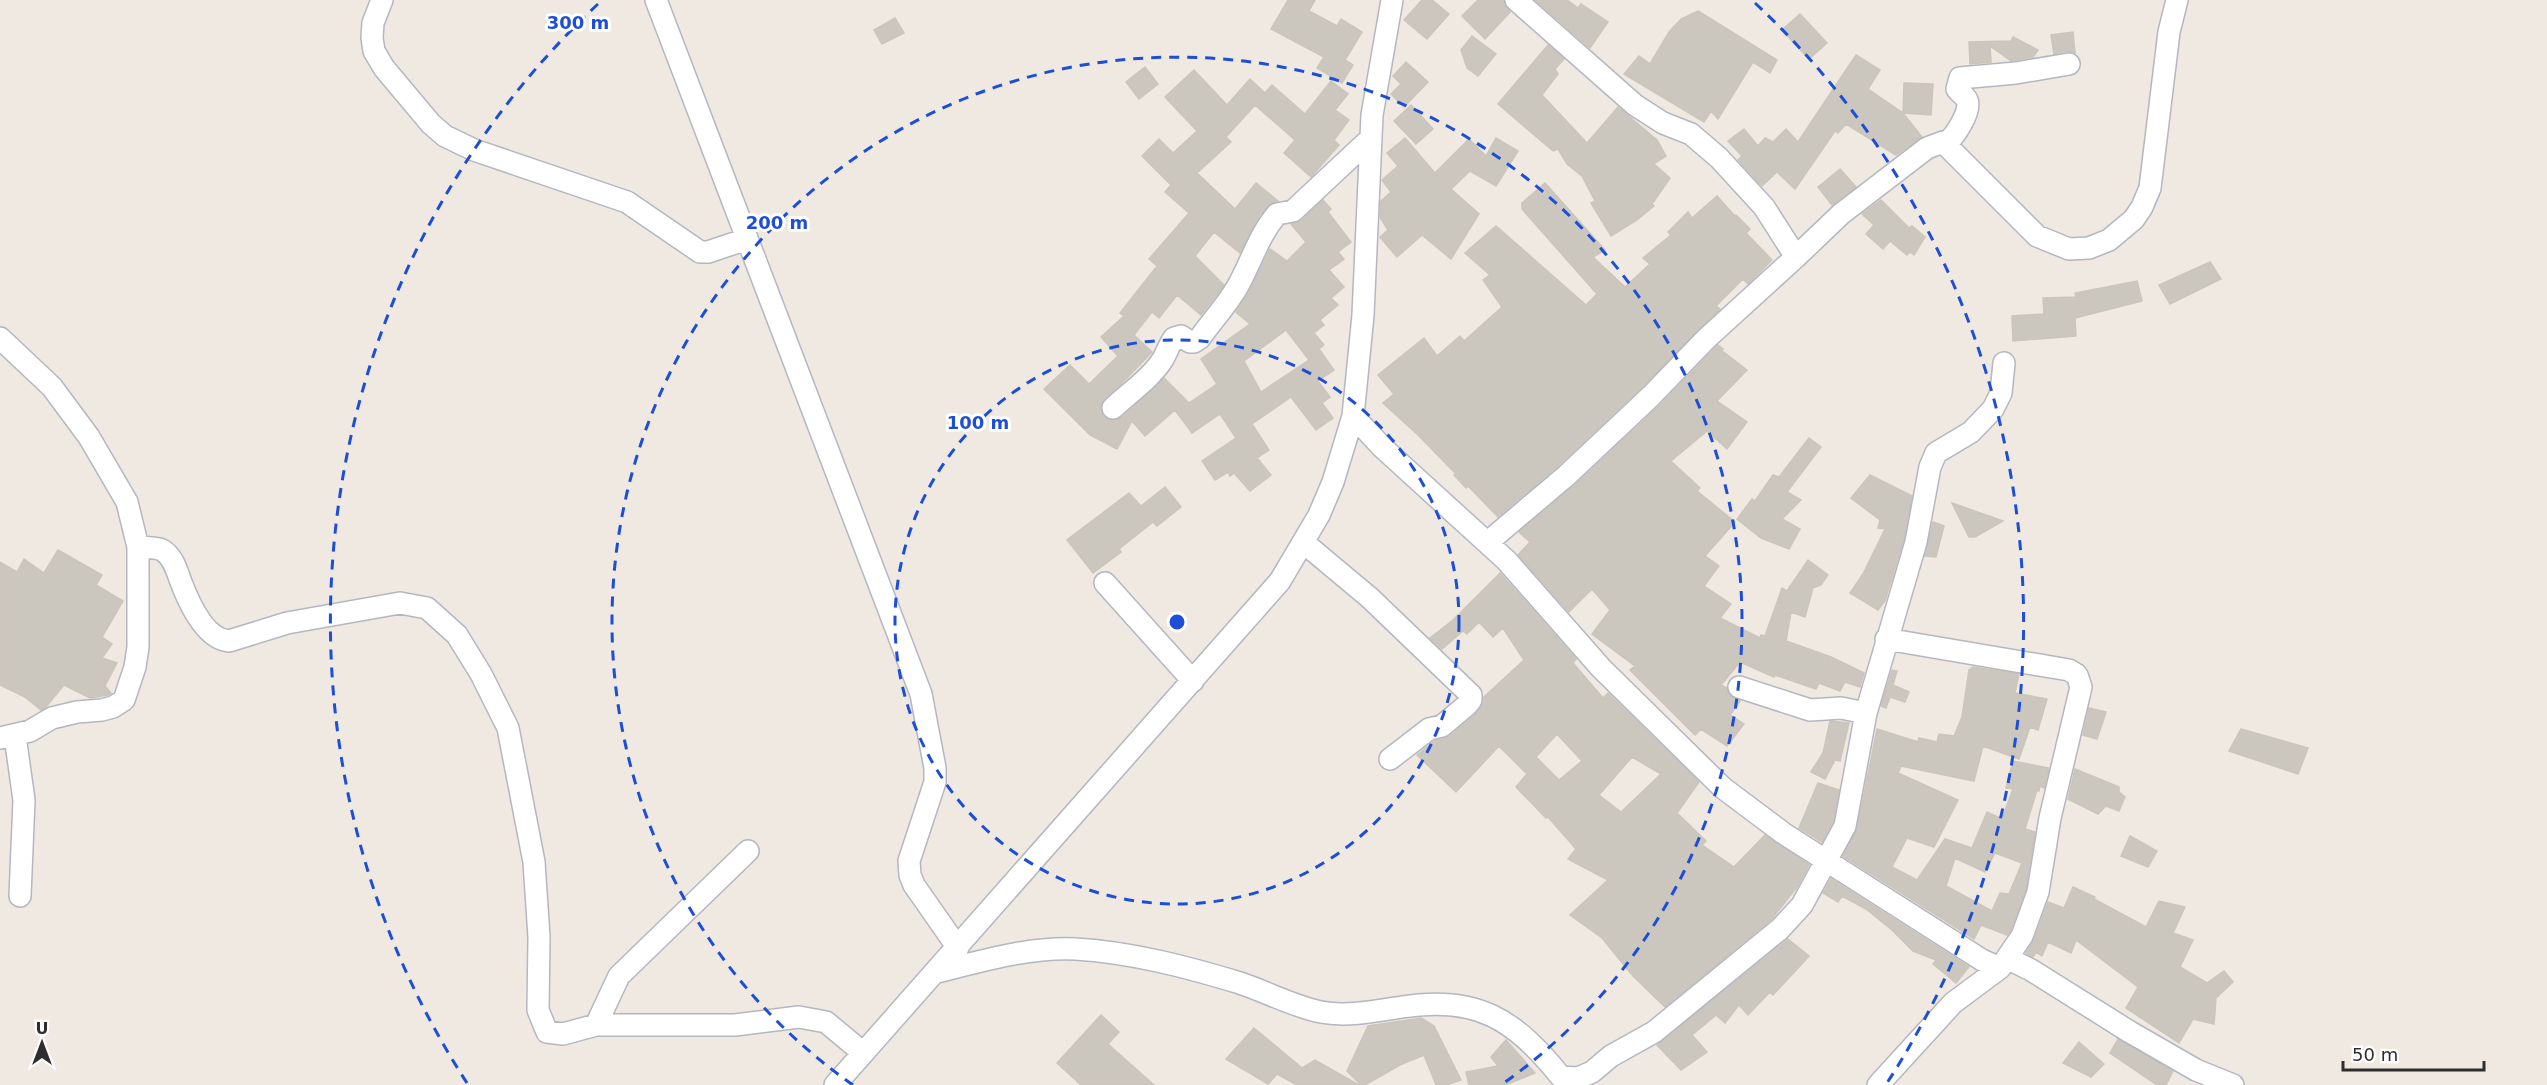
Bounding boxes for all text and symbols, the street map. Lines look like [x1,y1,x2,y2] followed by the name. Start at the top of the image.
[547,12,609,33] text: 300 m
[746,212,808,233] text: 200 m
[947,412,1009,433] text: 100 m
[1167,612,1187,632] centre of rings
[12,1013,72,1073] north arrow
[36,1019,49,1038] text: U
[2343,1034,2484,1072] scale bar
[2352,1044,2398,1065] text: 50 m

